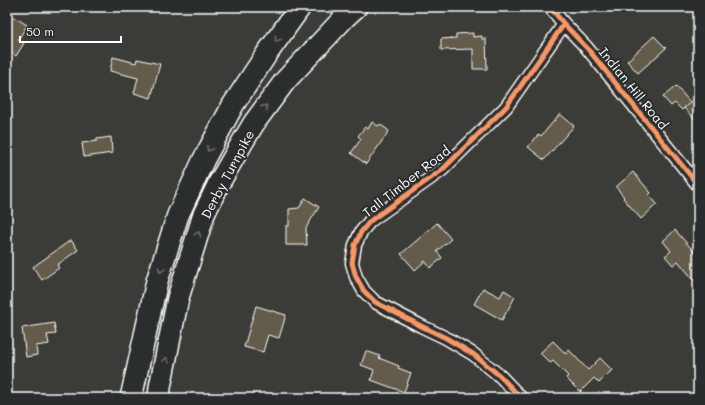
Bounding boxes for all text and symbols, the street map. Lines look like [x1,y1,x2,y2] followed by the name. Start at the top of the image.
[20,18,121,44] scale bar
[26,23,54,39] text: 50 m
[275,34,282,41] one-way arrow
[596,43,672,133] street label: Indian Hill Road
[260,105,267,112] one-way arrow
[197,127,257,221] street label: Derby Turnpike
[359,141,453,221] street label: Tall Timber Road
[207,145,214,153] one-way arrow
[193,231,202,238] one-way arrow
[157,266,166,273] one-way arrow
[161,356,169,363] one-way arrow

